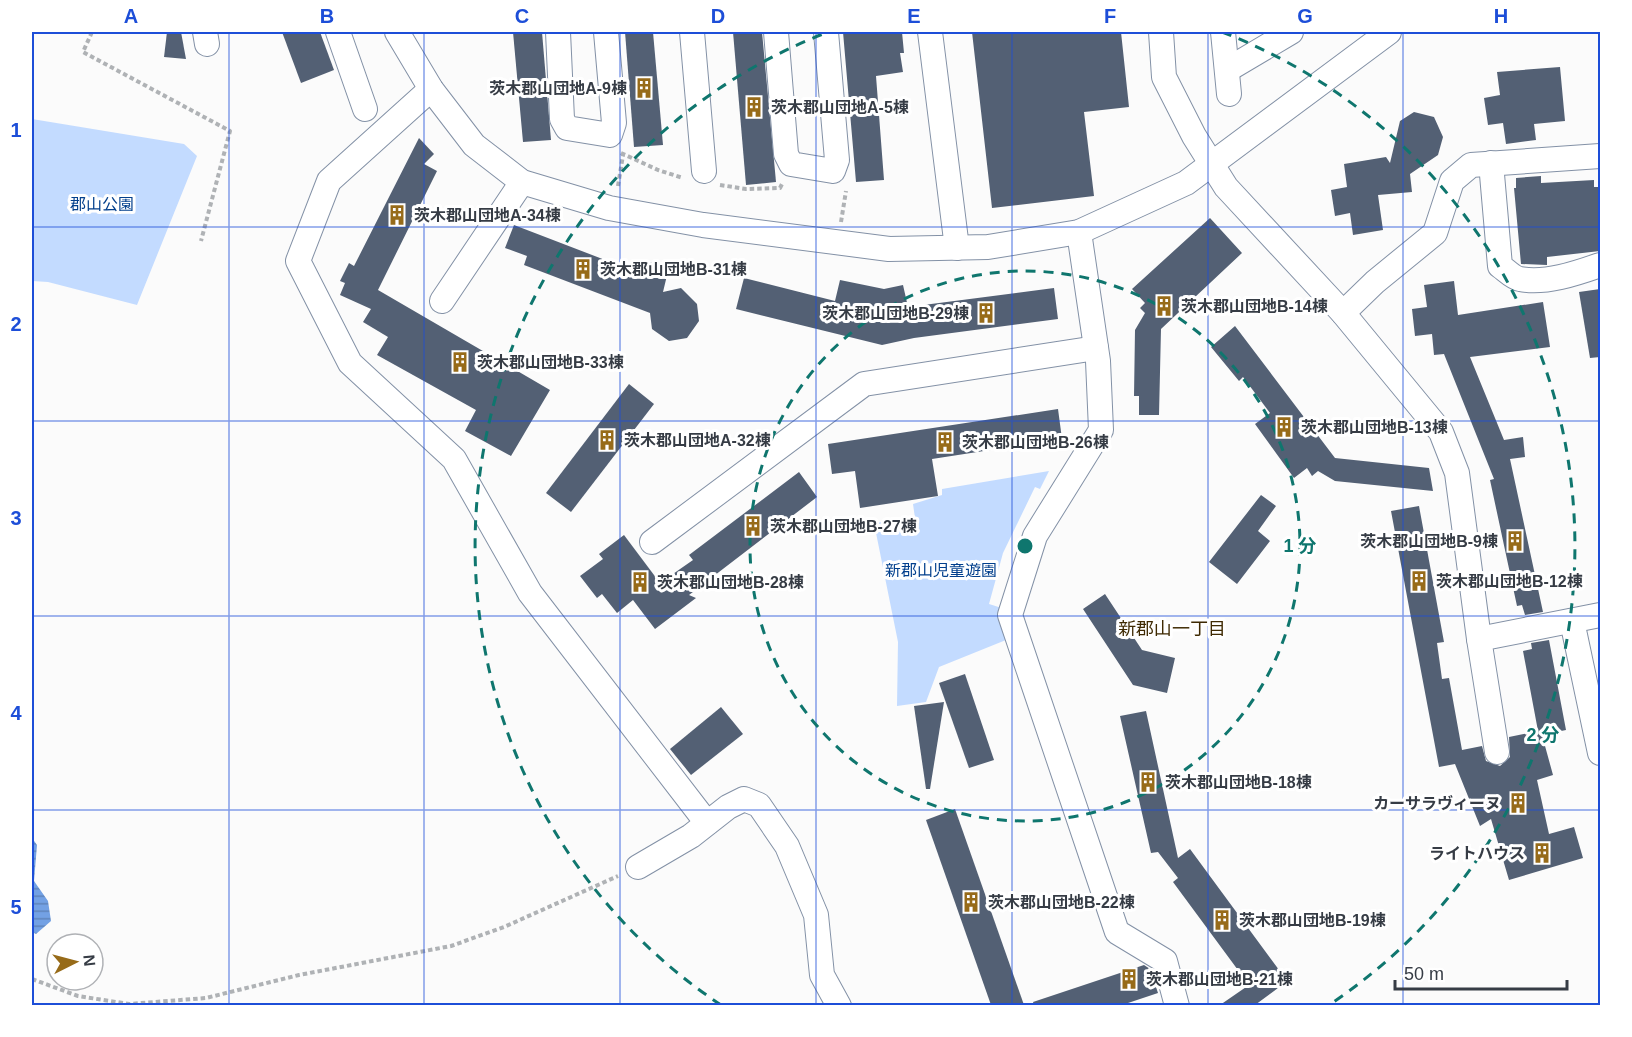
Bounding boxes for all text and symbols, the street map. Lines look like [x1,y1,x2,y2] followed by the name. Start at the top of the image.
[124,5,138,27] text: A
[320,5,334,27] text: B
[515,5,529,27] text: C
[711,5,725,27] text: D
[907,5,921,27] text: E
[1104,5,1116,27] text: F
[1297,5,1313,27] text: G
[1494,5,1508,27] text: H
[632,76,656,100] building icon: 茨木郡山団地A-9棟
[489,79,627,97] place label: 茨木郡山団地A-9棟
[742,95,766,119] building icon: 茨木郡山団地A-5棟
[771,98,909,116] place label: 茨木郡山団地A-5棟
[10,119,22,141] text: 1
[70,196,134,213] park label: 郡山公園
[385,203,409,227] building icon: 茨木郡山団地A-34棟
[414,206,561,224] place label: 茨木郡山団地A-34棟
[571,257,595,281] building icon: 茨木郡山団地B-31棟
[600,260,747,278] place label: 茨木郡山団地B-31棟
[1152,294,1176,318] building icon: 茨木郡山団地B-14棟
[1181,297,1328,315] place label: 茨木郡山団地B-14棟
[974,301,998,325] building icon: 茨木郡山団地B-29棟
[822,304,969,322] place label: 茨木郡山団地B-29棟
[10,313,22,335] text: 2
[448,350,472,374] building icon: 茨木郡山団地B-33棟
[477,353,624,371] place label: 茨木郡山団地B-33棟
[1272,415,1296,439] building icon: 茨木郡山団地B-13棟
[1301,418,1448,436] place label: 茨木郡山団地B-13棟
[595,428,619,452] building icon: 茨木郡山団地A-32棟
[933,430,957,454] building icon: 茨木郡山団地B-26棟
[624,431,771,449] place label: 茨木郡山団地A-32棟
[962,433,1109,451] place label: 茨木郡山団地B-26棟
[10,507,22,529] text: 3
[741,514,765,538] building icon: 茨木郡山団地B-27棟
[770,517,917,535] place label: 茨木郡山団地B-27棟
[1503,529,1527,553] building icon: 茨木郡山団地B-9棟
[1360,532,1498,550] place label: 茨木郡山団地B-9棟
[1015,536,1035,556] centre of rings
[1283,536,1317,556] text: 1 分
[885,562,997,579] park label: 新郡山児童遊園
[1407,569,1431,593] building icon: 茨木郡山団地B-12棟
[628,570,652,594] building icon: 茨木郡山団地B-28棟
[1436,572,1583,590] place label: 茨木郡山団地B-12棟
[657,573,804,591] place label: 茨木郡山団地B-28棟
[1118,619,1226,639] district label: 新郡山一丁目
[10,702,22,724] text: 4
[1526,725,1560,745] text: 2 分
[1136,770,1160,794] building icon: 茨木郡山団地B-18棟
[1165,773,1312,791] place label: 茨木郡山団地B-18棟
[1506,791,1530,815] building icon: カーサラヴィーヌ
[1373,795,1501,812] place label: カーサラヴィーヌ
[1530,841,1554,865] building icon: ライトハウス
[1429,845,1525,862] place label: ライトハウス
[959,890,983,914] building icon: 茨木郡山団地B-22棟
[988,893,1135,911] place label: 茨木郡山団地B-22棟
[10,896,22,918] text: 5
[1210,908,1234,932] building icon: 茨木郡山団地B-19棟
[1239,911,1386,929] place label: 茨木郡山団地B-19棟
[45,932,105,992] north arrow
[1395,953,1568,991] scale bar
[80,954,98,967] text: N
[1404,964,1444,984] text: 50 m
[1117,967,1141,991] building icon: 茨木郡山団地B-21棟
[1146,970,1293,988] place label: 茨木郡山団地B-21棟

